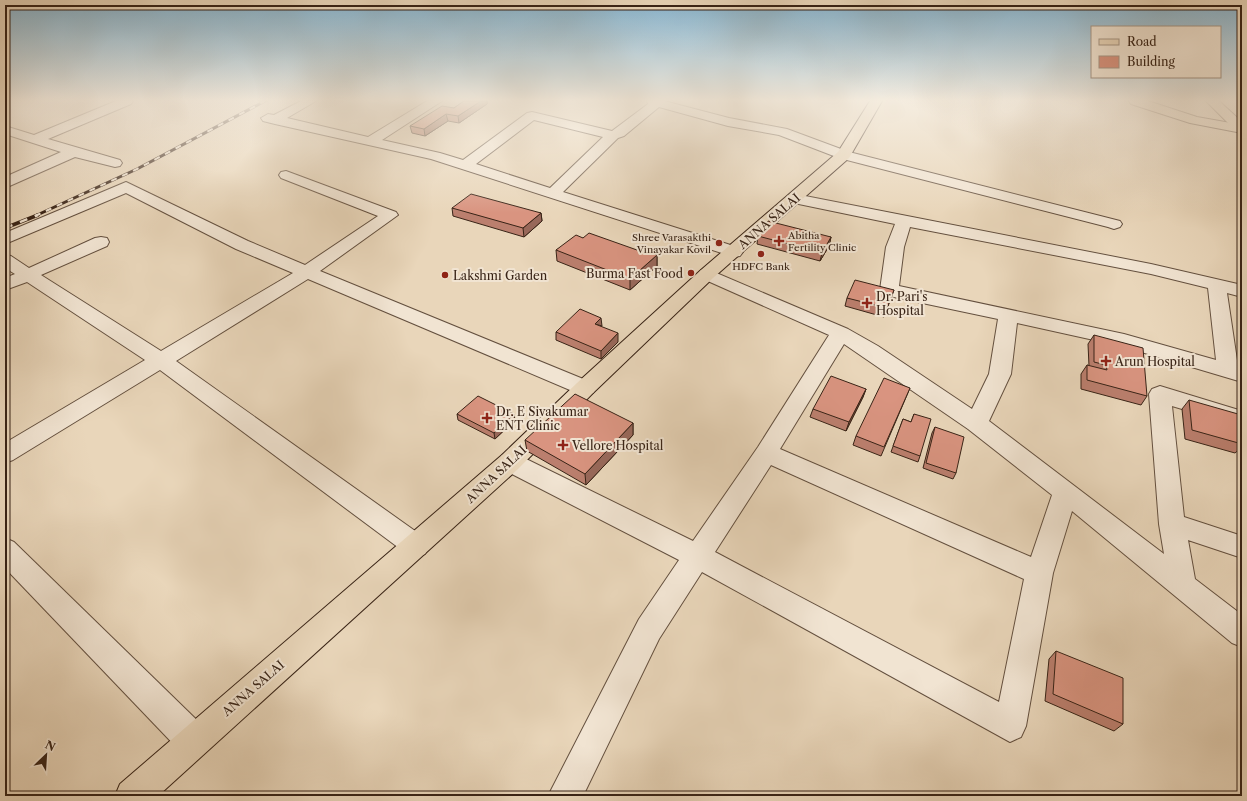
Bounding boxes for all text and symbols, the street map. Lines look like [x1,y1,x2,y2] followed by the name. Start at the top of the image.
[1091,26,1221,78] legend
[1127,34,1157,49] text: Road
[1127,54,1175,69] text: Building
[734,190,803,253] street label: ANNA SALAI
[787,229,856,254] place label: Abitha Fertility Clinic
[632,231,711,256] place label: Shree Varasakthi Vinayakar Kovil
[773,235,785,247] marker: Abitha Fertility Clinic
[714,238,724,248] marker: Shree Varasakthi Vinayakar Kovil
[756,249,766,259] marker: HDFC Bank
[732,260,791,273] place label: HDFC Bank
[586,266,684,281] place label: Burma Fast Food
[453,268,548,283] place label: Lakshmi Garden
[686,268,696,278] marker: Burma Fast Food
[440,270,450,280] marker: Lakshmi Garden
[876,289,927,318] place label: Dr. Pari's Hospital
[861,297,873,309] marker: Dr. Pari's Hospital
[1114,354,1195,369] place label: Arun Hospital
[1100,355,1112,367] marker: Arun Hospital
[496,404,588,433] place label: Dr. E Sivakumar ENT Clinic
[481,412,493,424] marker: Dr. E Sivakumar ENT Clinic
[571,438,664,453] place label: Vellore Hospital
[557,439,569,451] marker: Vellore Hospital
[462,442,529,507] street label: ANNA SALAI
[218,657,287,720] street label: ANNA SALAI
[26,735,66,775] north arrow
[43,738,58,754] text: N

